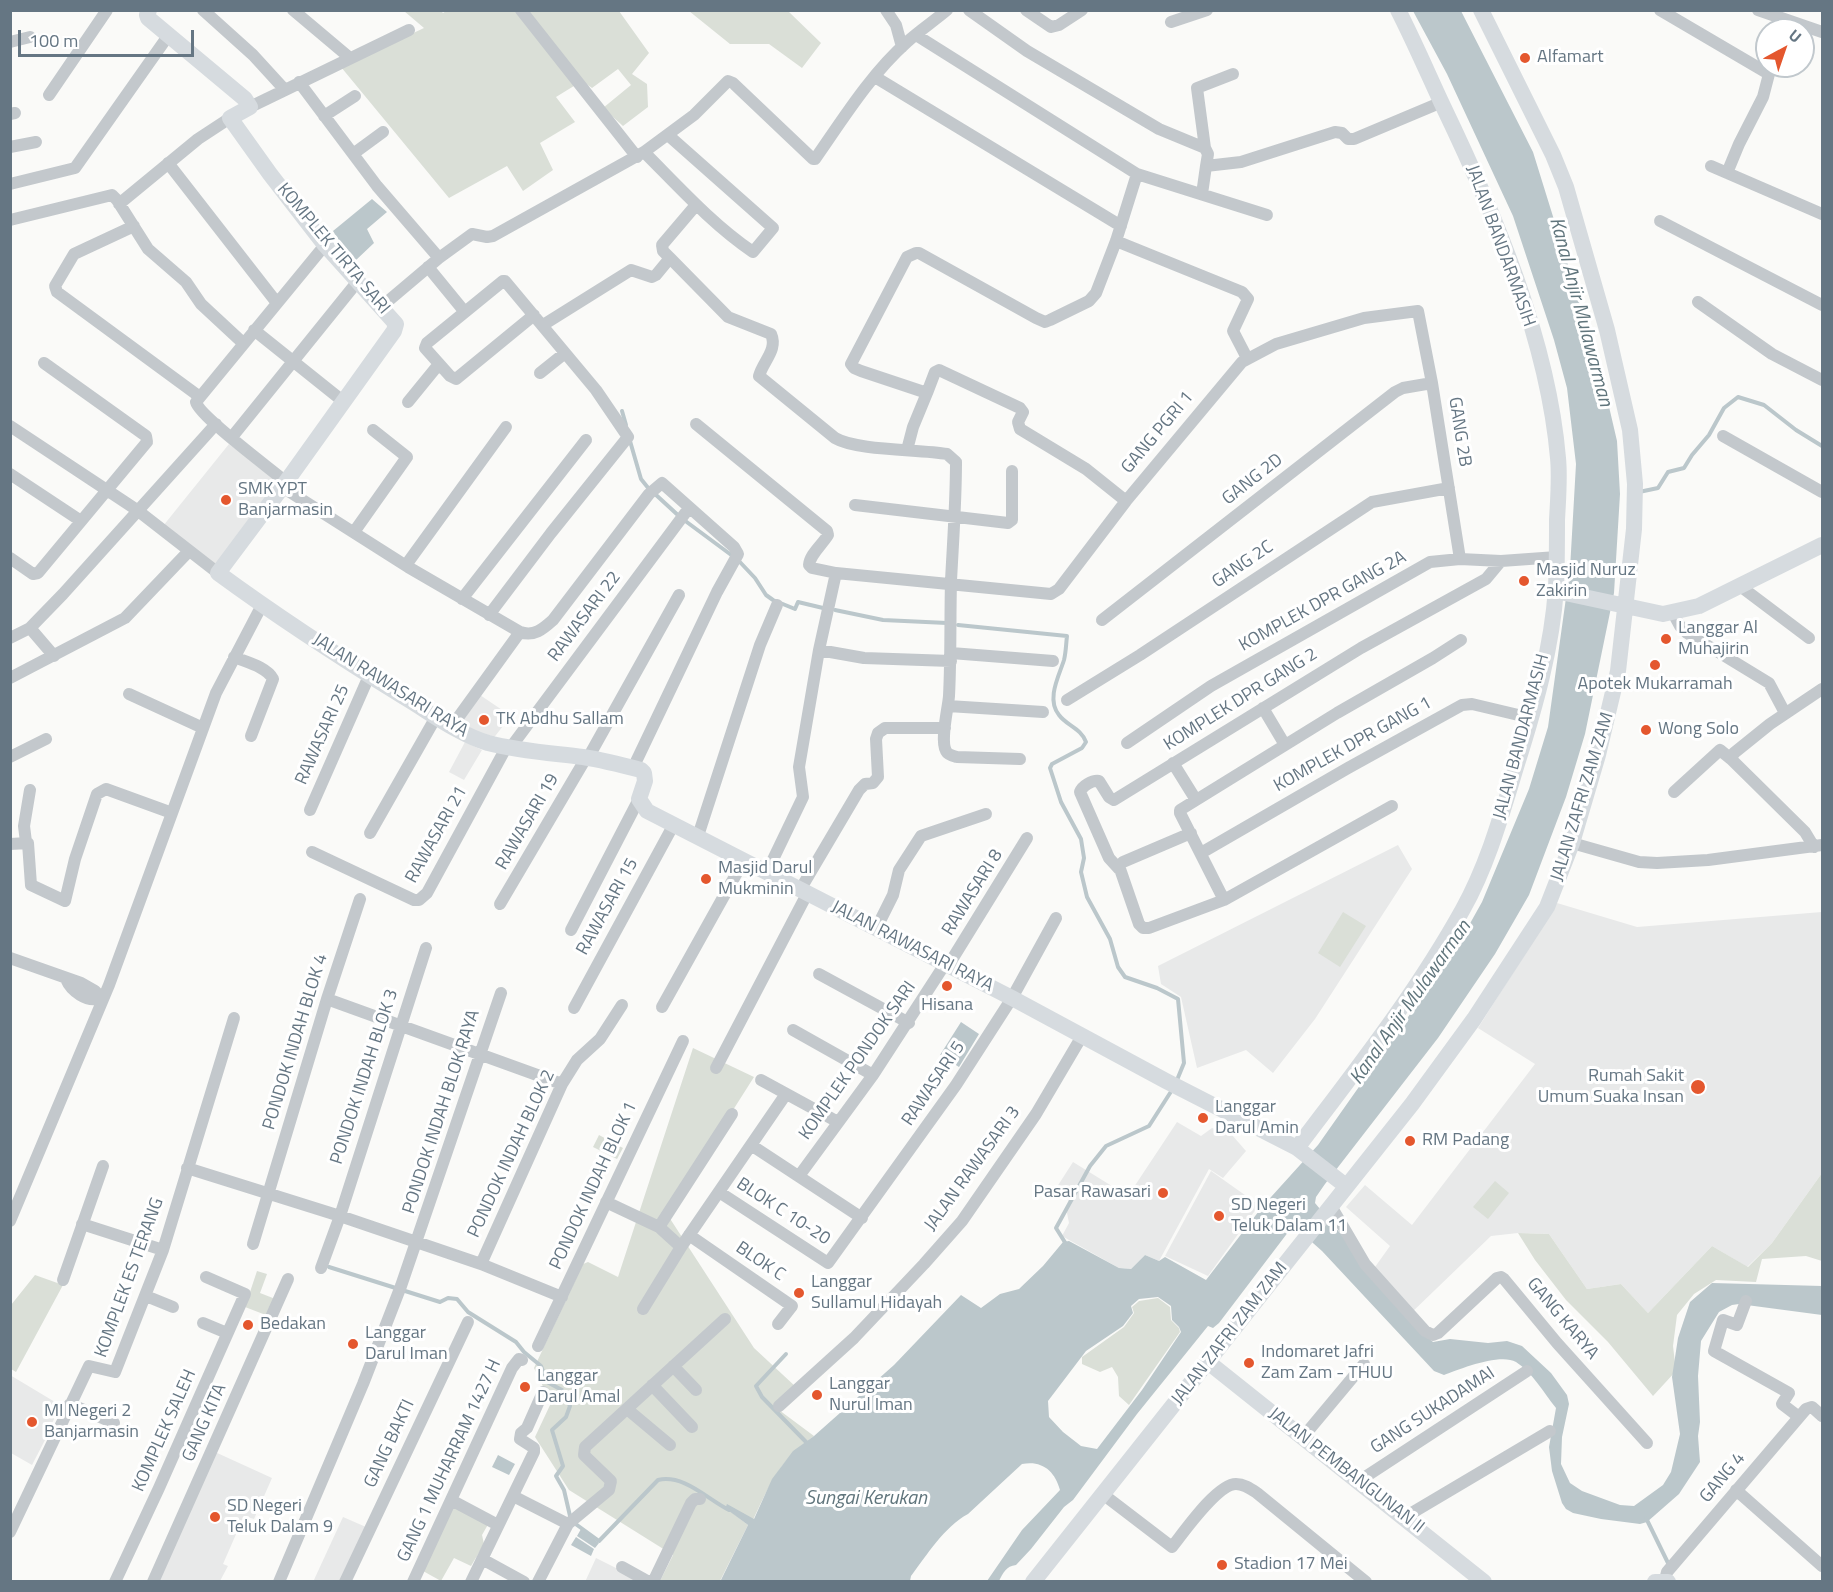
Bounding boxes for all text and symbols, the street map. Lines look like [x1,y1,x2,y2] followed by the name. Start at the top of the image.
[21,18,196,56] scale bar
[1755,18,1815,78] north arrow
[1784,23,1807,48] text: U
[29,27,78,54] text: 100 m
[1537,47,1603,69] place label: Alfamart
[1518,51,1532,65] marker: Alfamart
[1461,162,1539,330] street label: JALAN BANDARMASIH
[272,179,394,319] street label: KOMPLEK TIRTA SARI
[1543,215,1617,409] water label: Kanal Anjir Mulawarman
[1117,388,1199,478] street label: GANG PGRI 1
[1443,396,1475,468] street label: GANG 2B
[1218,450,1288,510] street label: GANG 2D
[238,479,333,522] place label: SMK YPT Banjarmasin
[219,493,233,507] marker: SMK YPT Banjarmasin
[1208,537,1278,593] street label: GANG 2C
[1236,547,1410,657] street label: KOMPLEK DPR GANG 2A
[1536,560,1636,602] place label: Masjid Nuruz Zakirin
[544,568,626,666] street label: RAWASARI 22
[1517,574,1531,588] marker: Masjid Nuruz Zakirin
[1678,618,1758,660] place label: Langgar Al Muhajirin
[308,629,472,743] street label: JALAN RAWASARI RAYA
[1659,632,1673,646] marker: Langgar Al Muhajirin
[1160,644,1322,756] street label: KOMPLEK DPR GANG 2
[1490,652,1554,822] street label: JALAN BANDARMASIH
[1648,658,1662,672] marker: Apotek Mukarramah
[1577,674,1733,696] place label: Apotek Mukarramah
[291,682,355,788] street label: RAWASARI 25
[1270,693,1436,797] street label: KOMPLEK DPR GANG 1
[496,709,624,731] place label: TK Abdhu Sallam
[1547,710,1619,884] street label: JALAN ZAFRI ZAM ZAM
[477,713,491,727] marker: TK Abdhu Sallam
[1658,719,1739,741] place label: Wong Solo
[1639,723,1653,737] marker: Wong Solo
[492,770,564,874] street label: RAWASARI 19
[402,783,472,887] street label: RAWASARI 21
[938,846,1008,940] street label: RAWASARI 8
[573,855,643,959] street label: RAWASARI 15
[718,858,812,900] place label: Masjid Darul Mukminin
[699,872,713,886] marker: Masjid Darul Mukminin
[827,897,997,997] street label: JALAN RAWASARI RAYA
[1345,916,1477,1090] water label: Kanal Anjir Mulawarman
[259,951,333,1133] street label: PONDOK INDAH BLOK 4
[795,978,921,1144] street label: KOMPLEK PONDOK SARI
[940,979,954,993] marker: Hisana
[326,987,404,1167] street label: PONDOK INDAH BLOK 3
[921,995,973,1017] place label: Hisana
[399,1007,485,1217] street label: PONDOK INDAH BLOK RAYA
[898,1038,970,1130] street label: RAWASARI 5
[1538,1066,1684,1108] place label: Rumah Sakit Umum Suaka Insan
[464,1067,560,1241] street label: PONDOK INDAH BLOK 2
[1689,1078,1707,1096] marker: Rumah Sakit Umum Suaka Insan
[1215,1097,1299,1140] place label: Langgar Darul Amin
[546,1099,642,1273] street label: PONDOK INDAH BLOK 1
[921,1102,1025,1236] street label: JALAN RAWASARI 3
[1196,1111,1210,1125] marker: Langgar Darul Amin
[1422,1130,1509,1152] place label: RM Padang
[1403,1134,1417,1148] marker: RM Padang
[732,1174,834,1250] street label: BLOK C 10-20
[1034,1182,1151,1204] place label: Pasar Rawasari
[1156,1186,1170,1200] marker: Pasar Rawasari
[91,1195,169,1361] street label: KOMPLEK ES TERANG
[1231,1195,1347,1238] place label: SD Negeri Teluk Dalam 11
[1212,1209,1226,1223] marker: SD Negeri Teluk Dalam 11
[731,1238,789,1286] street label: BLOK C
[1167,1258,1293,1410] street label: JALAN ZAFRI ZAM ZAM
[811,1272,942,1314] place label: Langgar Sullamul Hidayah
[1522,1274,1602,1364] street label: GANG KARYA
[792,1286,806,1300] marker: Langgar Sullamul Hidayah
[260,1314,326,1336] place label: Bedakan
[241,1318,255,1332] marker: Bedakan
[365,1323,448,1366] place label: Langgar Darul Iman
[346,1337,360,1351] marker: Langgar Darul Iman
[1261,1342,1393,1384] place label: Indomaret Jafri Zam Zam - THUU
[394,1356,506,1566] street label: GANG 1 MUHARRAM 1427 H
[1242,1356,1256,1370] marker: Indomaret Jafri Zam Zam - THUU
[1367,1363,1499,1459] street label: GANG SUKADAMAI
[537,1366,620,1408] place label: Langgar Darul Amal
[128,1367,202,1495] street label: KOMPLEK SALEH
[829,1374,913,1416] place label: Langgar Nurul Iman
[518,1380,532,1394] marker: Langgar Darul Amal
[178,1381,232,1465] street label: GANG KITA
[810,1388,824,1402] marker: Langgar Nurul Iman
[360,1396,420,1492] street label: GANG BAKTI
[44,1401,139,1444] place label: MI Negeri 2 Banjarmasin
[1264,1404,1428,1538] street label: JALAN PEMBANGUNAN II
[25,1415,39,1429] marker: MI Negeri 2 Banjarmasin
[1696,1448,1750,1508] street label: GANG 4
[805,1487,927,1511] water label: Sungai Kerukan
[227,1496,333,1538] place label: SD Negeri Teluk Dalam 9
[208,1510,222,1524] marker: SD Negeri Teluk Dalam 9
[1234,1554,1348,1576] place label: Stadion 17 Mei
[1215,1558,1229,1572] marker: Stadion 17 Mei

